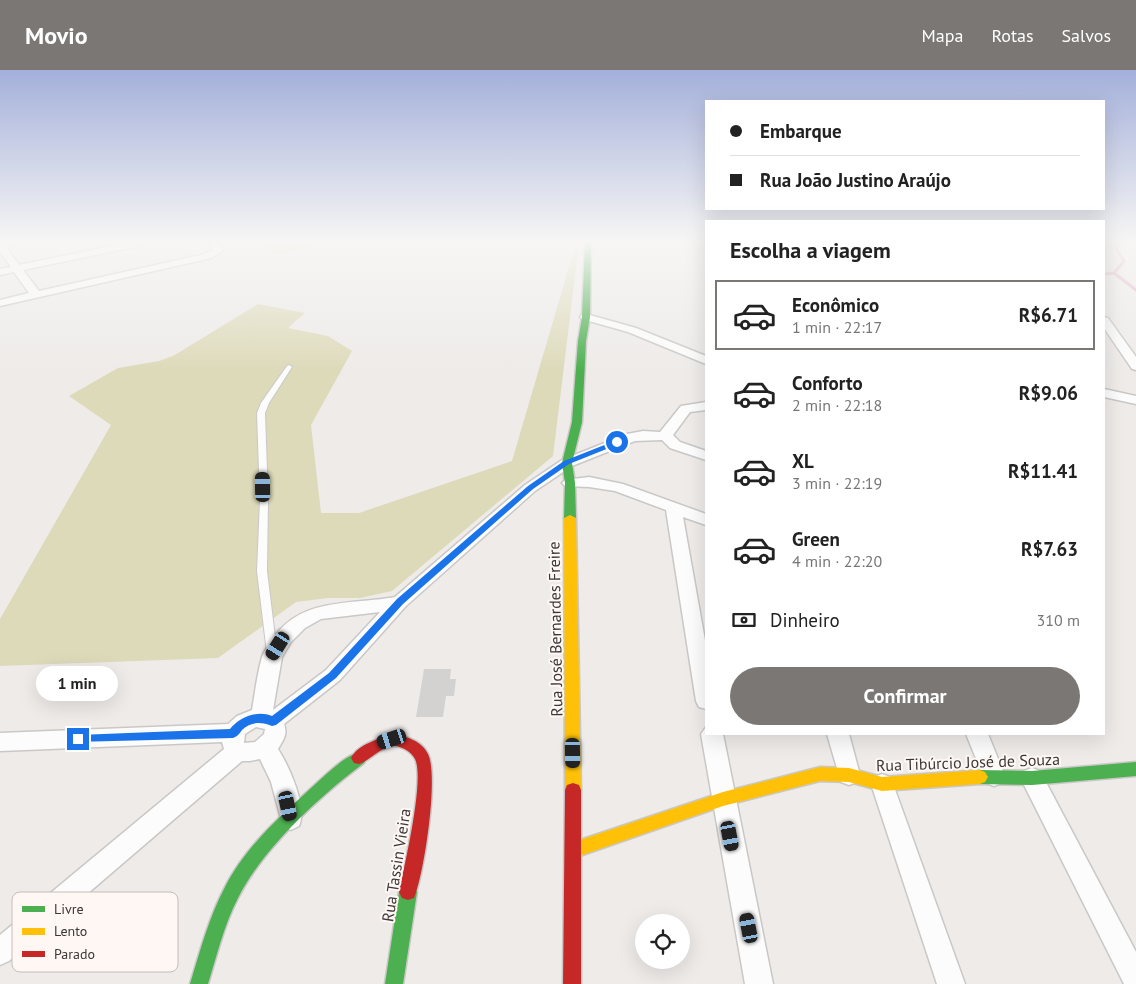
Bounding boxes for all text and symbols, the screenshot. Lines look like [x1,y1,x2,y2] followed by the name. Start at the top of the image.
[25,20,88,51] text: Movio
[922,24,963,47] text: Mapa
[991,24,1034,47] text: Rotas
[1062,24,1111,47] text: Salvos
[760,119,842,143] text: Embarque
[760,168,951,192] text: Rua João Justino Araújo
[730,236,891,264] text: Escolha a viagem
[732,293,777,338] icon: car
[792,293,879,317] text: Econômico
[1019,303,1078,327] text: R$6.71
[792,317,882,337] text: 1 min · 22:17
[732,371,777,416] icon: car
[792,371,863,395] text: Conforto
[1019,381,1078,405] text: R$9.06
[792,395,882,415] text: 2 min · 22:18
[606,431,628,453] route start
[732,449,777,494] icon: car
[792,449,814,473] text: XL
[1008,459,1078,483] text: R$11.41
[255,472,270,502] car
[792,473,882,493] text: 3 min · 22:19
[732,527,777,572] icon: car
[792,527,840,551] text: Green
[1021,537,1078,561] text: R$7.63
[543,541,567,717] street label: Rua José Bernardes Freire
[792,551,882,571] text: 4 min · 22:20
[730,606,758,634] icon: cash
[770,608,840,632] text: Dinheiro
[1037,610,1080,630] text: 310 m
[263,629,292,663] car
[37,666,119,702] callout: 1 min
[730,667,1080,725] button: Confirmar
[57,673,97,693] text: 1 min
[375,727,408,751] car
[67,728,89,750] route end
[565,738,580,768] car
[876,749,1060,775] street label: Rua Tibúrcio José de Souza
[277,790,298,822] car
[377,807,415,923] street label: Rua Tassin Vieira
[719,820,740,852] car
[12,892,178,972] legend
[54,900,84,918] text: Livre
[738,912,759,944] car
[635,914,690,969] map controls
[635,914,690,969] button: locate
[54,922,87,940] text: Lento
[54,945,95,963] text: Parado

